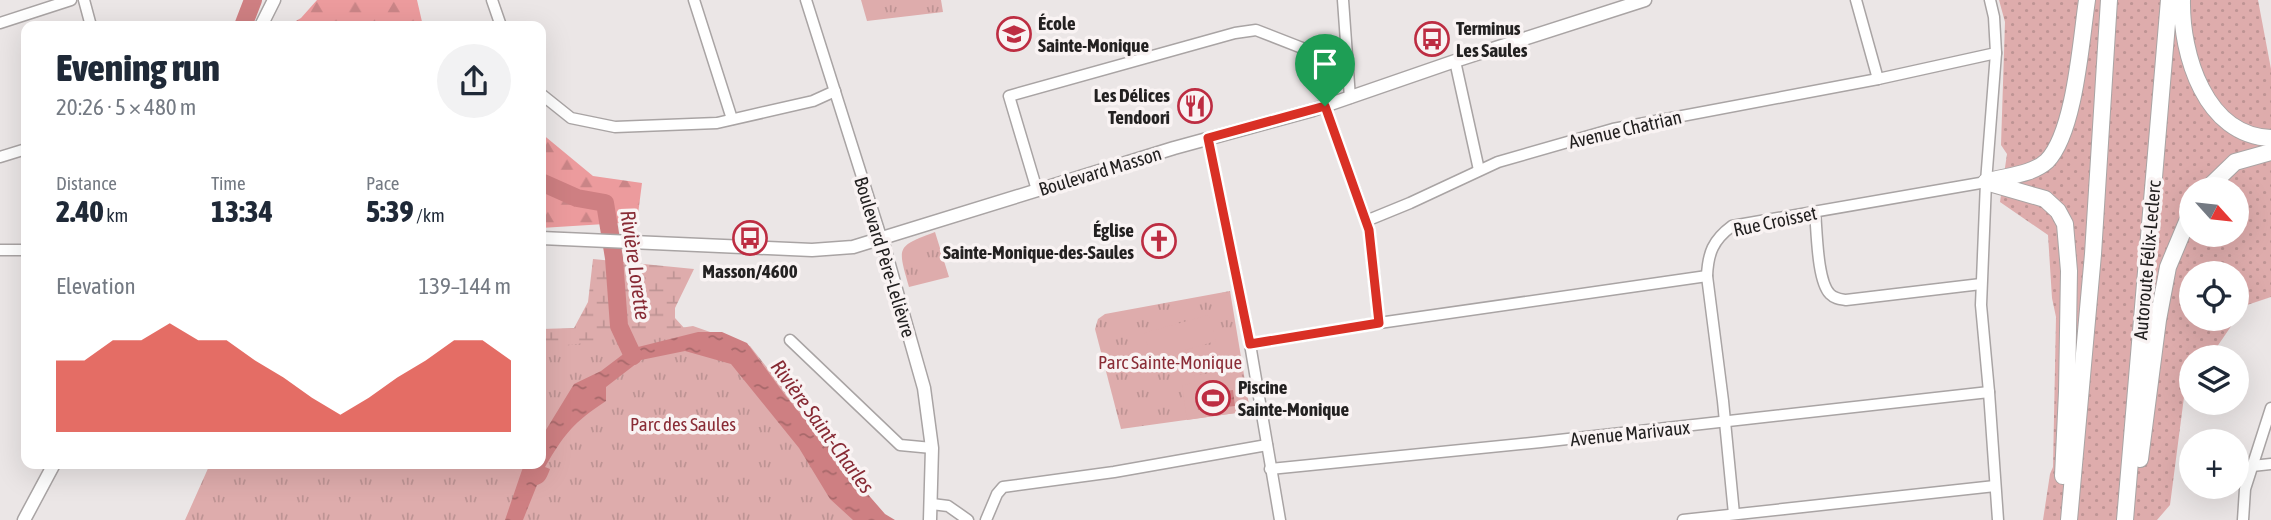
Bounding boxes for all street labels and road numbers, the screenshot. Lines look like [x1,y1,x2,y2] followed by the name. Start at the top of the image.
[1566,105,1684,153] street label: Avenue Chatrian
[1036,142,1164,200] street label: Boulevard Masson
[850,174,920,340] street label: Boulevard Père-Lelièvre
[2129,179,2165,340] street label: Autoroute Félix-Leclerc
[1731,201,1819,241] street label: Rue Croisset
[1569,416,1691,450] street label: Avenue Marivaux

